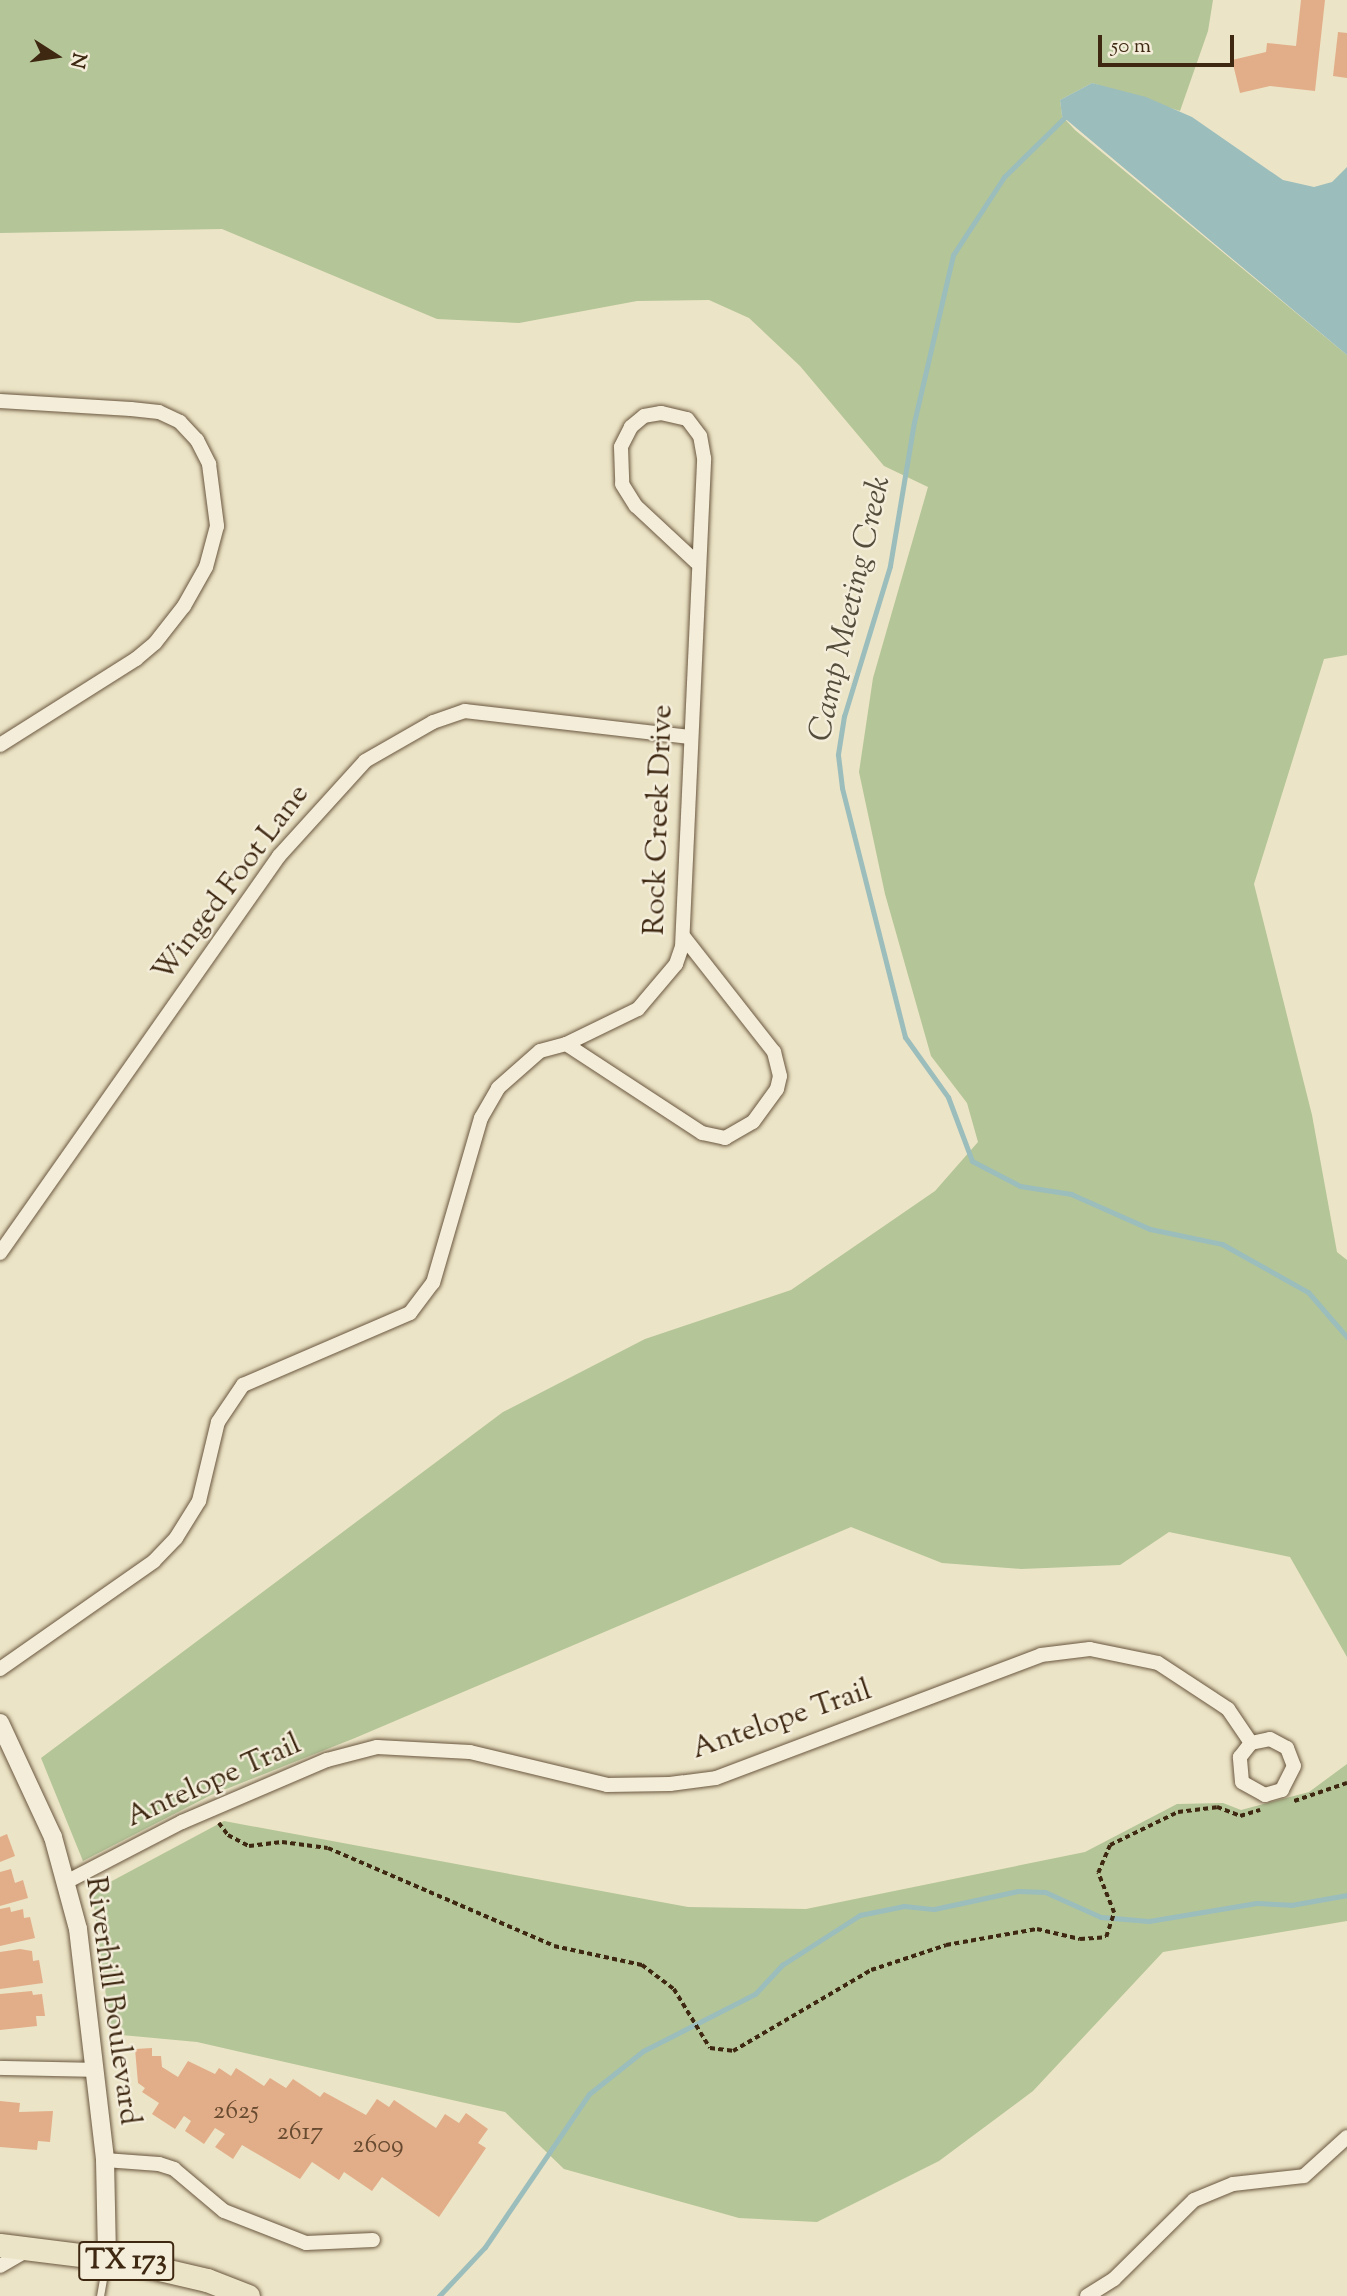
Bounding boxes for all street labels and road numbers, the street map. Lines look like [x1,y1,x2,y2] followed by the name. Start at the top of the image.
[638,704,682,936] street label: Rock Creek Drive
[146,778,318,990] street label: Winged Foot Lane
[687,1673,877,1769] street label: Antelope Trail
[121,1727,307,1837] street label: Antelope Trail
[76,1874,146,2128] street label: Riverhill Boulevard
[77,2236,175,2286] road number: TX 173

